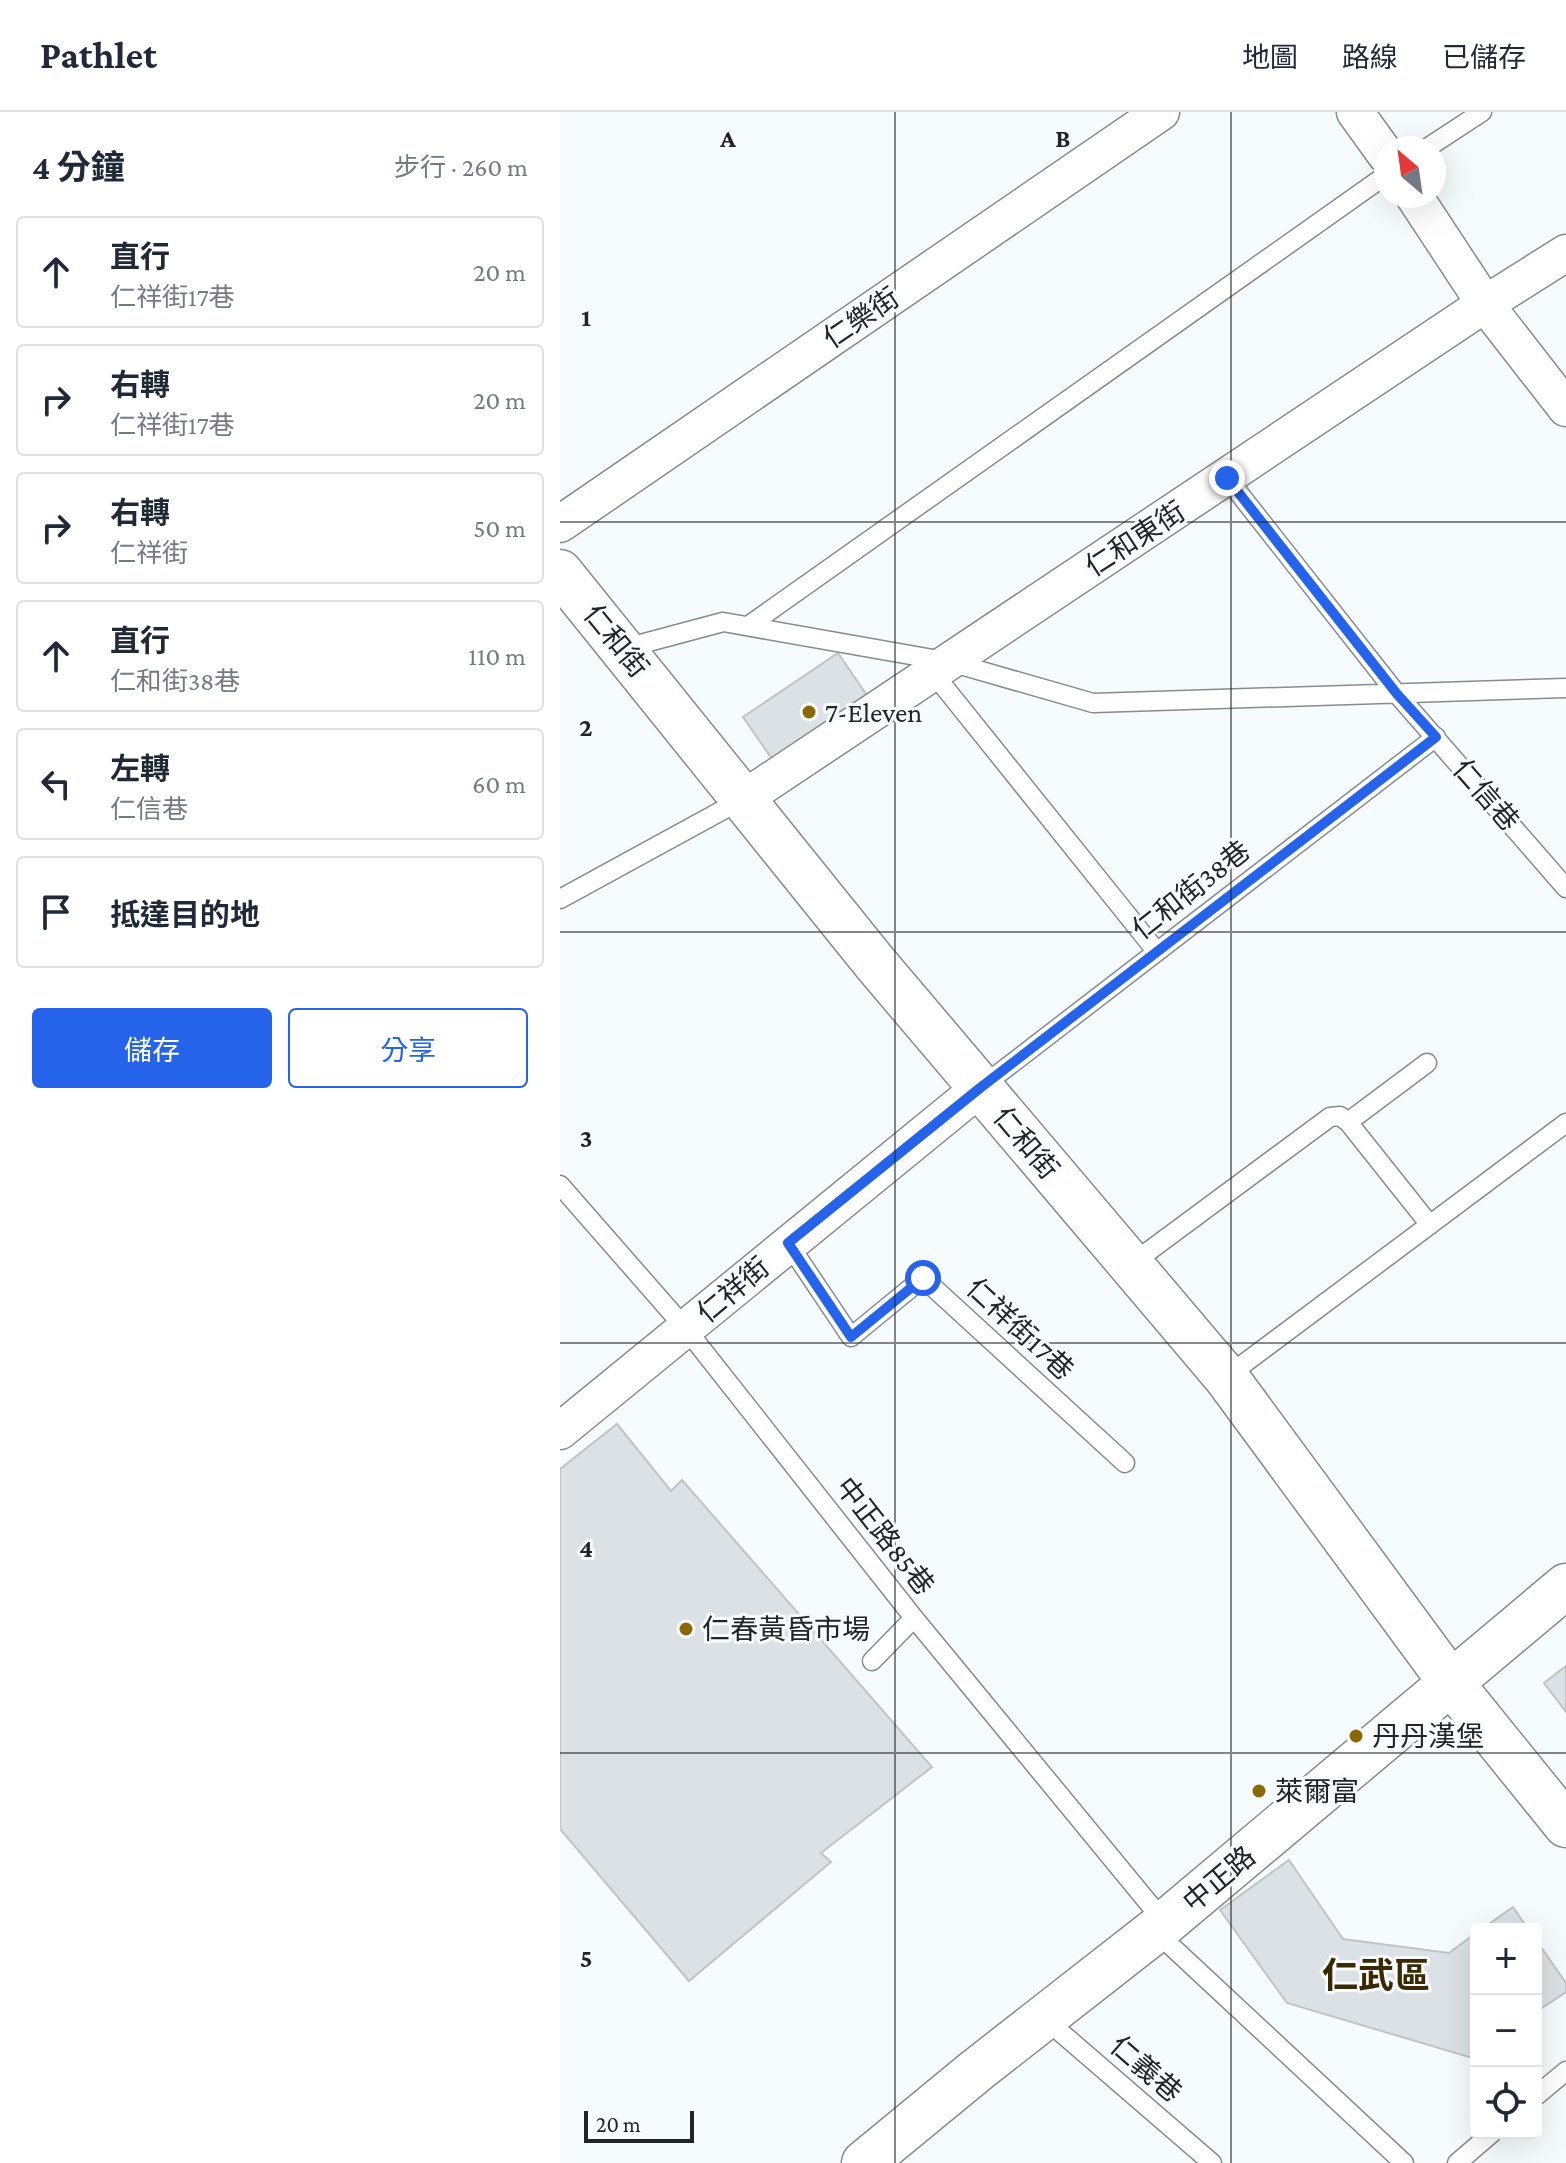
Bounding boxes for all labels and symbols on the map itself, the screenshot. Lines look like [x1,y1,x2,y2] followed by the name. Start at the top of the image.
[719,124,736,153] text: A
[1055,124,1071,153] text: B
[1374,136,1446,208] north arrow
[818,282,904,354] street label: 仁樂街
[581,303,591,332] text: 1
[1209,460,1245,496] route end
[1080,495,1190,583] street label: 仁和東街
[578,599,654,683] street label: 仁和街
[825,697,922,728] place label: 7-Eleven
[800,703,818,721] marker: 7-Eleven
[579,713,593,742] text: 2
[1447,753,1525,837] street label: 仁信巷
[1126,835,1256,945] street label: 仁和街38巷
[987,1101,1065,1185] street label: 仁和街
[580,1124,592,1153] text: 3
[691,1251,775,1329] street label: 仁祥街
[905,1260,941,1296] route start
[960,1272,1080,1386] street label: 仁祥街17巷
[830,1471,940,1601] street label: 中正路85巷
[579,1534,593,1563] text: 4
[702,1614,870,1645] place label: 仁春黃昏市場
[677,1620,695,1638] marker: 仁春黃昏市場
[1372,1721,1484,1752] place label: 丹丹漢堡
[1347,1727,1365,1745] marker: 丹丹漢堡
[1275,1776,1359,1807] place label: 萊爾富
[1250,1782,1268,1800] marker: 萊爾富
[1177,1840,1261,1918] street label: 中正路
[580,1944,592,1973] text: 5
[1322,1956,1430,1996] district label: 仁武區
[1104,2030,1188,2108] street label: 仁義巷
[584,2107,694,2143] scale bar

